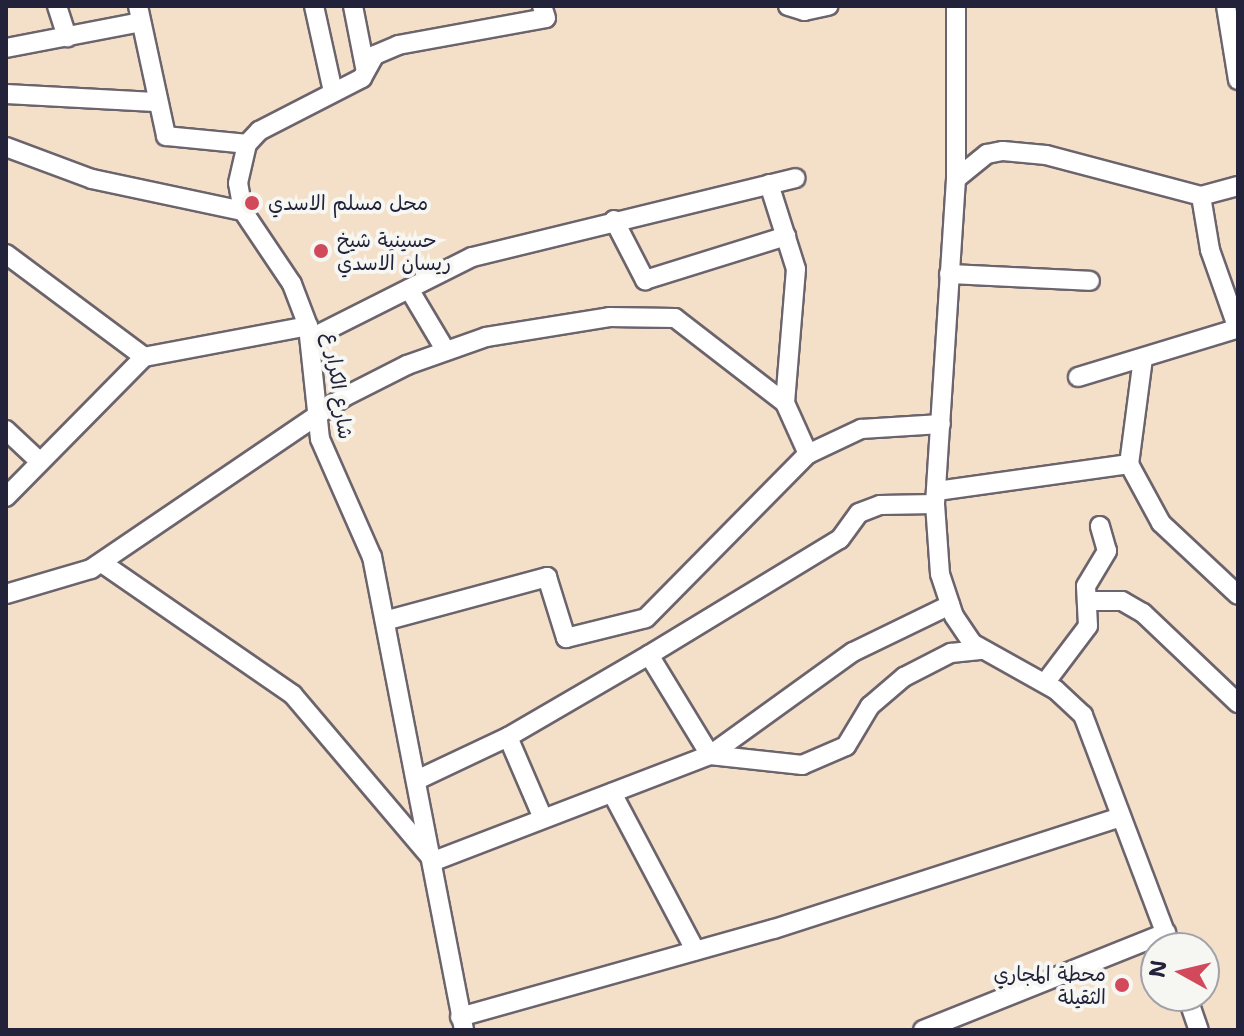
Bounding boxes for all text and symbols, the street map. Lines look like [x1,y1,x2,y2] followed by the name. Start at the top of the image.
[268,191,428,215] place label: محل مسلم الاسدي
[243,194,261,212] marker: محل مسلم الاسدي
[337,228,451,275] place label: حسينية شيخ ريسان الاسدي
[312,242,330,260] marker: حسينية شيخ ريسان الاسدي
[319,331,357,441] street label: شارع الكرار ع
[1140,932,1220,1012] north arrow
[1142,958,1173,980] text: N
[994,962,1106,1009] place label: محطة المجاري الثقيلة
[1113,976,1131,994] marker: محطة المجاري الثقيلة

